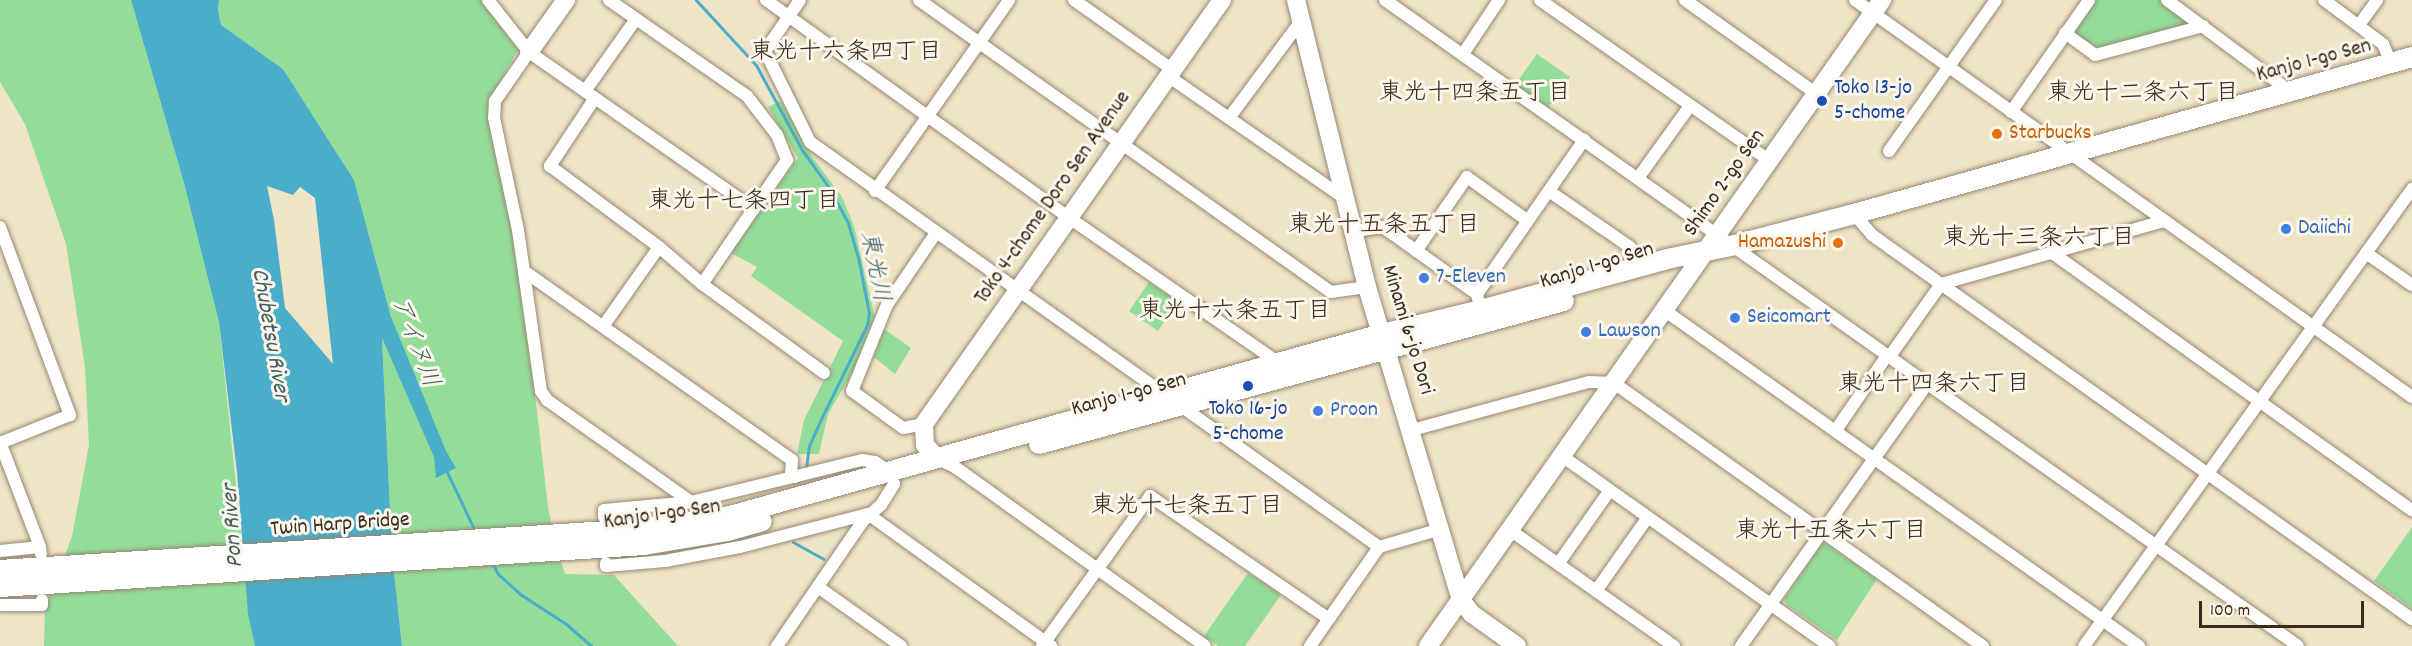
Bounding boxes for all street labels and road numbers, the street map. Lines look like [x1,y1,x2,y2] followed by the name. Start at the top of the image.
[2254,33,2374,89] street label: Kanjo 1-go Sen
[969,86,1137,310] street label: Toko 4-chome Doro Sen Avenue
[1678,124,1772,242] street label: Shimo 2-go Sen
[1537,236,1657,296] street label: Kanjo 1-go Sen
[1375,262,1439,398] street label: Minami 6-jo Dori
[1069,367,1189,423] street label: Kanjo 1-go Sen
[602,494,722,536] street label: Kanjo 1-go Sen
[270,507,410,543] street label: Twin Harp Bridge

